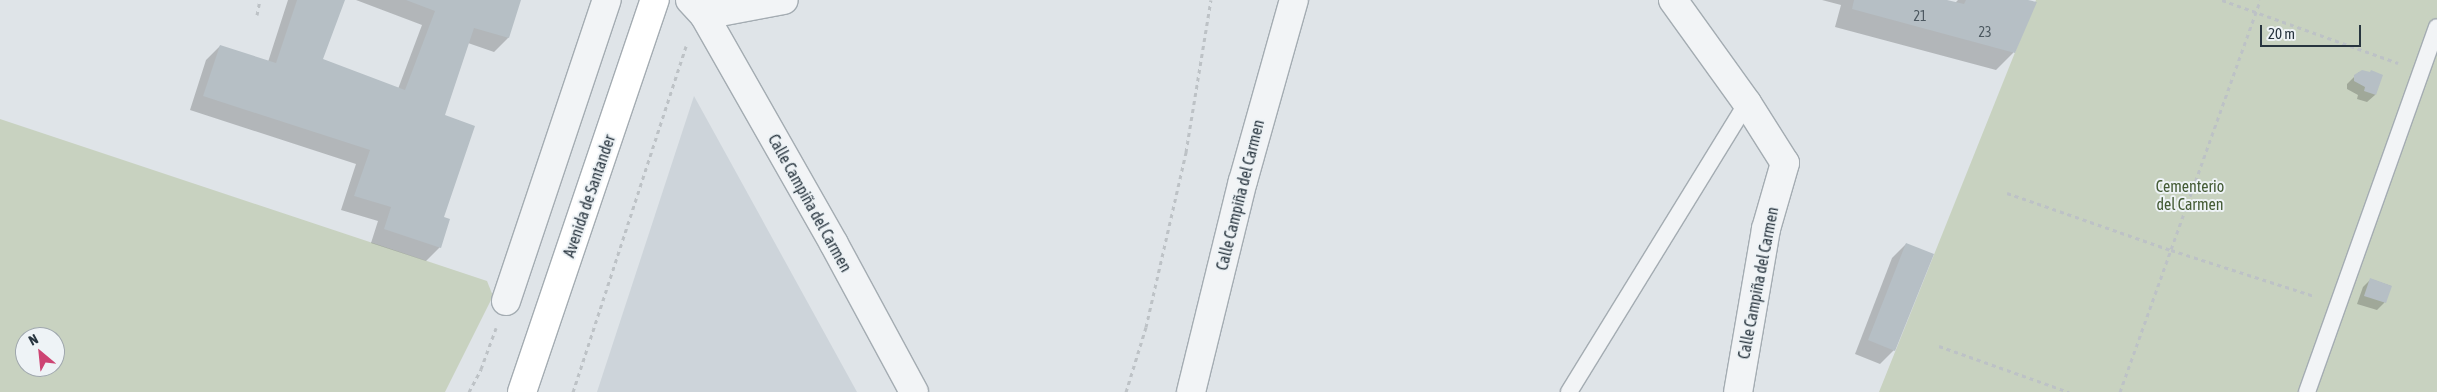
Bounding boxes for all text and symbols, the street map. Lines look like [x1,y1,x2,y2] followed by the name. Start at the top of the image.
[1913,8,1927,24] house number: 21
[2262,15,2363,47] scale bar
[1978,24,1992,40] house number: 23
[2268,25,2295,42] text: 20 m
[1212,118,1268,272] street label: Calle Campiña del Carmen
[764,131,856,275] street label: Calle Campiña del Carmen
[559,132,619,260] street label: Avenida de Santander
[2156,176,2224,214] park label: Cementerio del Carmen
[1734,205,1782,361] street label: Calle Campiña del Carmen
[15,327,65,377] north arrow
[26,331,41,349] text: N

